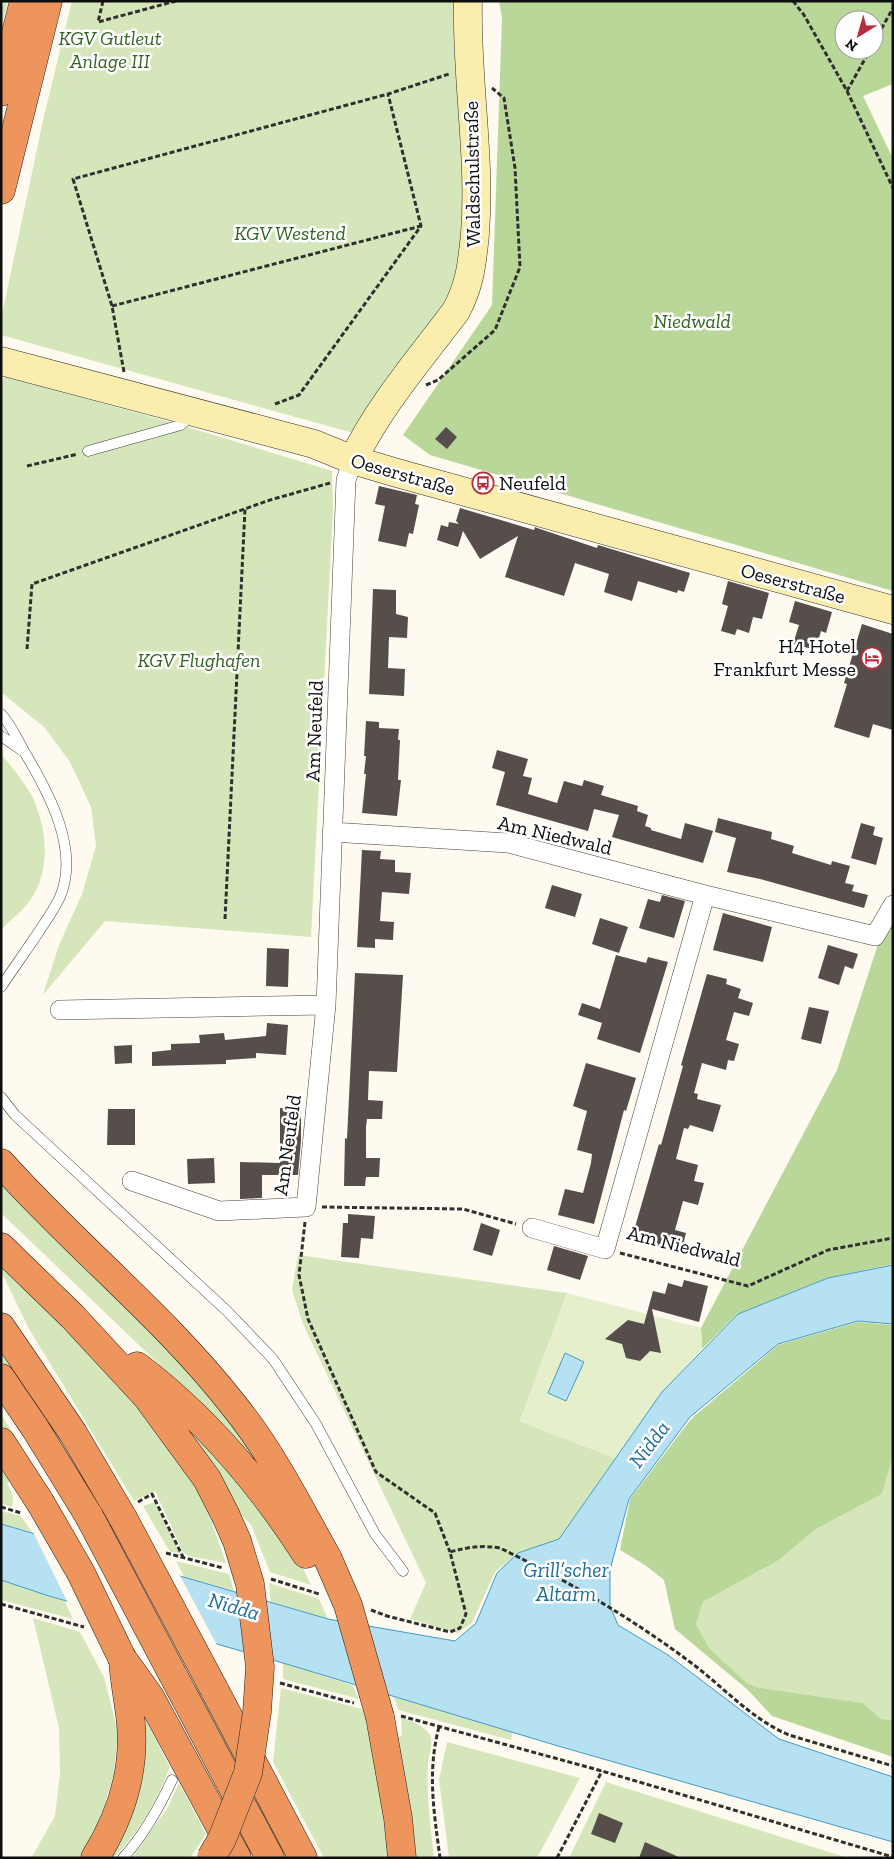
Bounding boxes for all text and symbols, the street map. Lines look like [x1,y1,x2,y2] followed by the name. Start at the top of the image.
[834,10,884,60] north arrow
[58,26,162,73] park label: KGV Gutleut Anlage III
[842,35,861,55] text: N
[459,101,485,247] street label: Waldschulstraße
[234,221,346,245] park label: KGV Westend
[653,309,731,333] park label: Niedwald
[348,448,458,500] street label: Oeserstraße
[471,471,495,495] bus stop icon: Neufeld
[499,471,566,495] place label: Neufeld
[738,558,848,608] street label: Oeserstraße
[713,634,856,681] place label: H4 Hotel Frankfurt Messe
[860,646,884,670] hotel icon: H4 Hotel Frankfurt Messe
[137,648,261,672] park label: KGV Flughafen
[300,680,328,782] street label: Am Neufeld
[496,810,614,860] street label: Am Niedwald
[268,1093,306,1197] street label: Am Neufeld
[625,1220,743,1272] street label: Am Niedwald
[623,1416,675,1472] water label: Nidda
[523,1557,609,1606] water label: Grill’scher Altarm
[206,1587,262,1625] water label: Nidda

